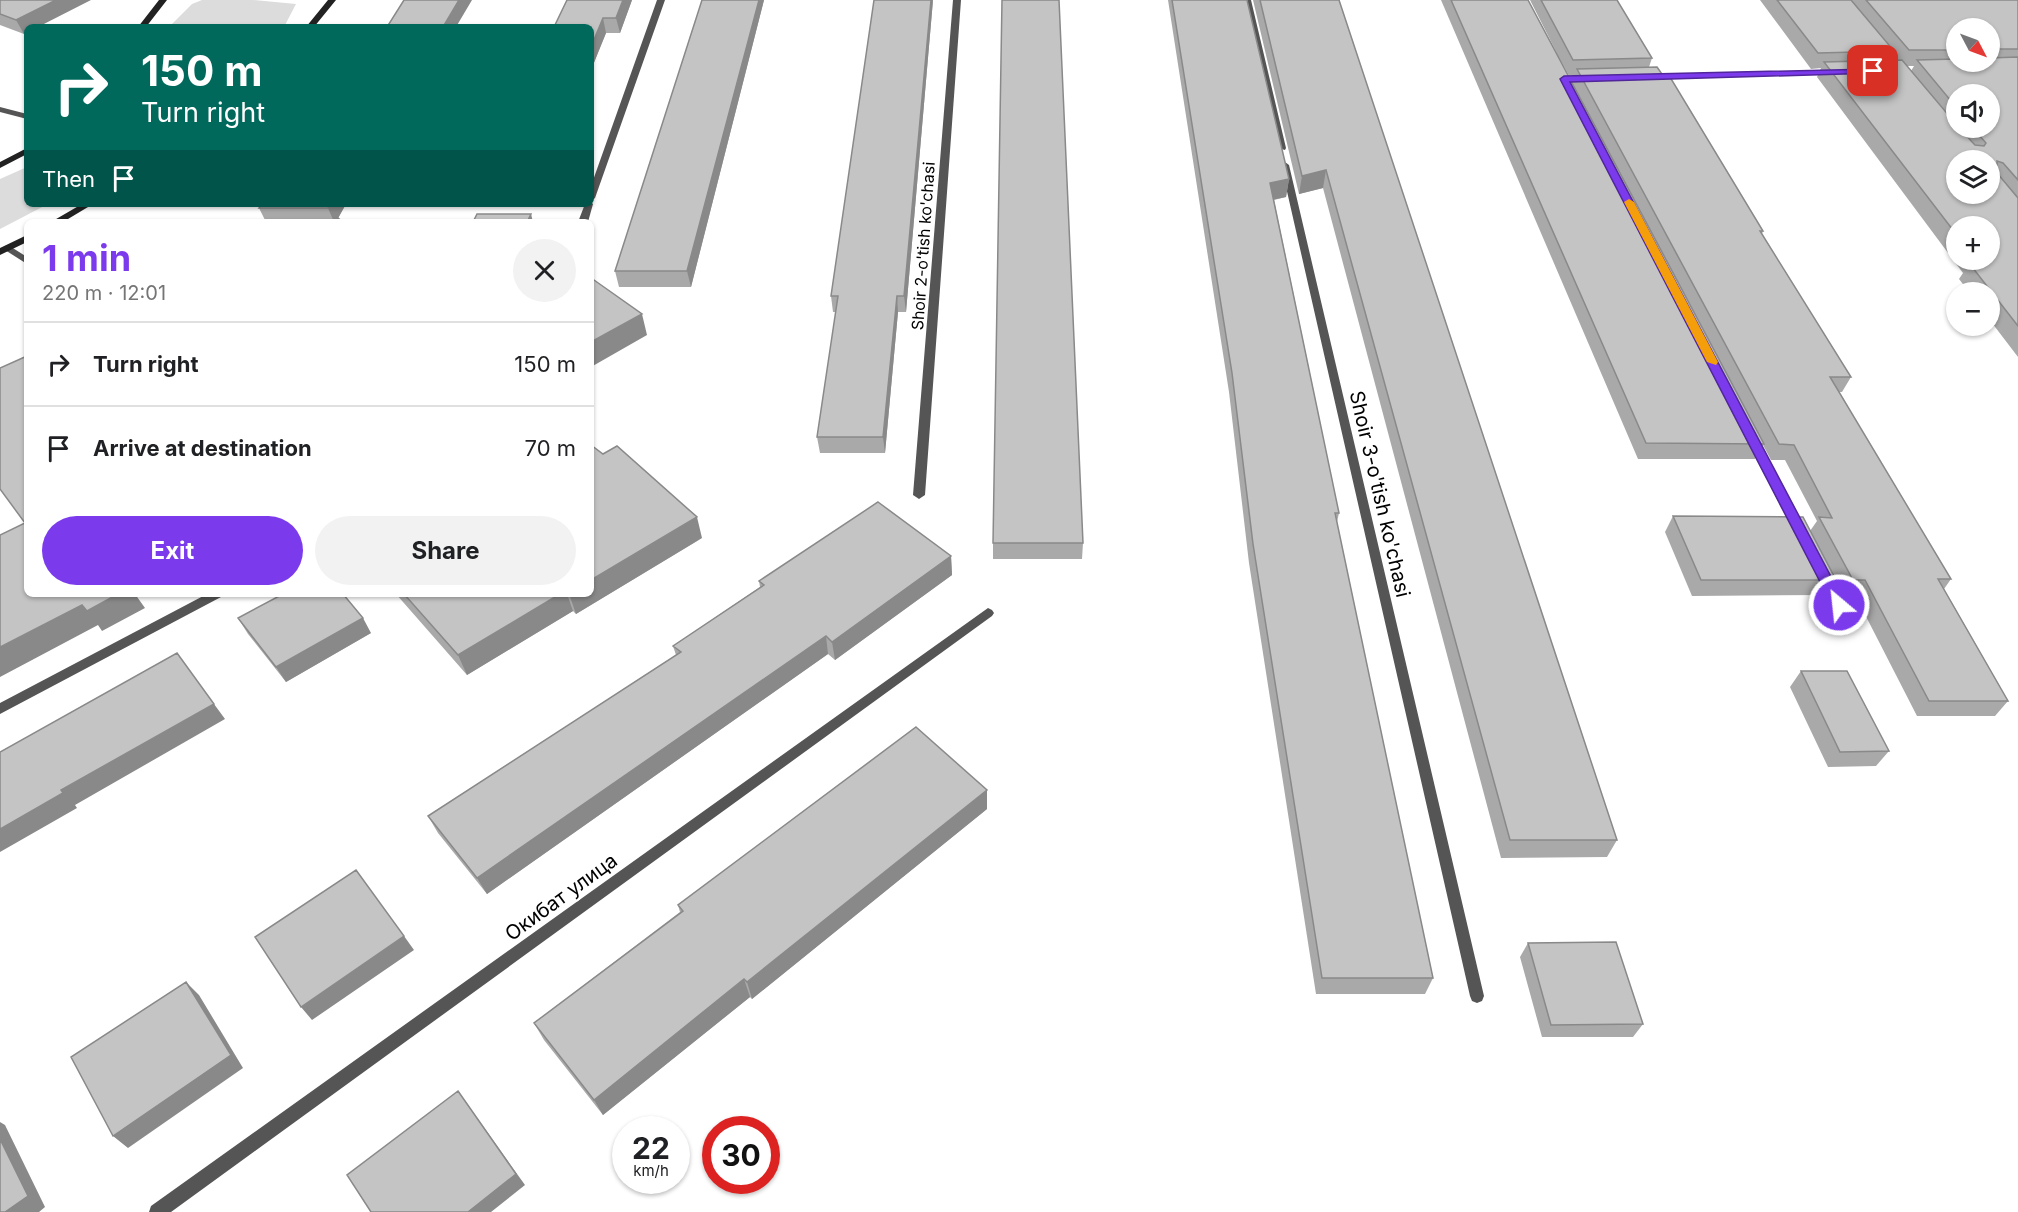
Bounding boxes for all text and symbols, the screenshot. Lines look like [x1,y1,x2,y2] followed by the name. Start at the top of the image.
[1946,18,2000,72] north arrow
[1946,18,2000,336] map controls
[141,45,263,96] text: 150 m
[1847,45,1898,96] pin
[42,48,120,126] icon: right
[1856,54,1889,87] icon: arrive
[1946,84,2000,138] button: sound
[141,96,265,129] text: Turn right
[1946,150,2000,204] button: layers
[907,161,939,331] street label: Shoir 2-o'tish ko'chasi
[107,162,140,195] icon: arrive
[42,166,95,192] text: Then
[1946,216,2000,270] button: +
[42,236,131,280] text: 1 min
[513,239,576,302] button: close
[42,281,166,305] text: 220 m · 12:01
[1946,282,2000,336] button: −
[42,348,75,381] icon: right
[93,351,199,377] text: Turn right
[514,351,576,377] text: 150 m
[1345,388,1415,600] street label: Shoir 3-o'tish ko'chasi
[42,432,75,465] icon: arrive
[93,435,312,461] text: Arrive at destination
[525,435,576,461] text: 70 m
[42,516,303,585] button: Exit
[315,516,576,585] button: Share
[1807,573,1871,637] position arrow
[500,848,622,946] street label: Окибат улица
[702,1116,780,1194] speed limit sign: 30
[632,1130,670,1166] text: 22
[633,1161,669,1180] text: km/h

